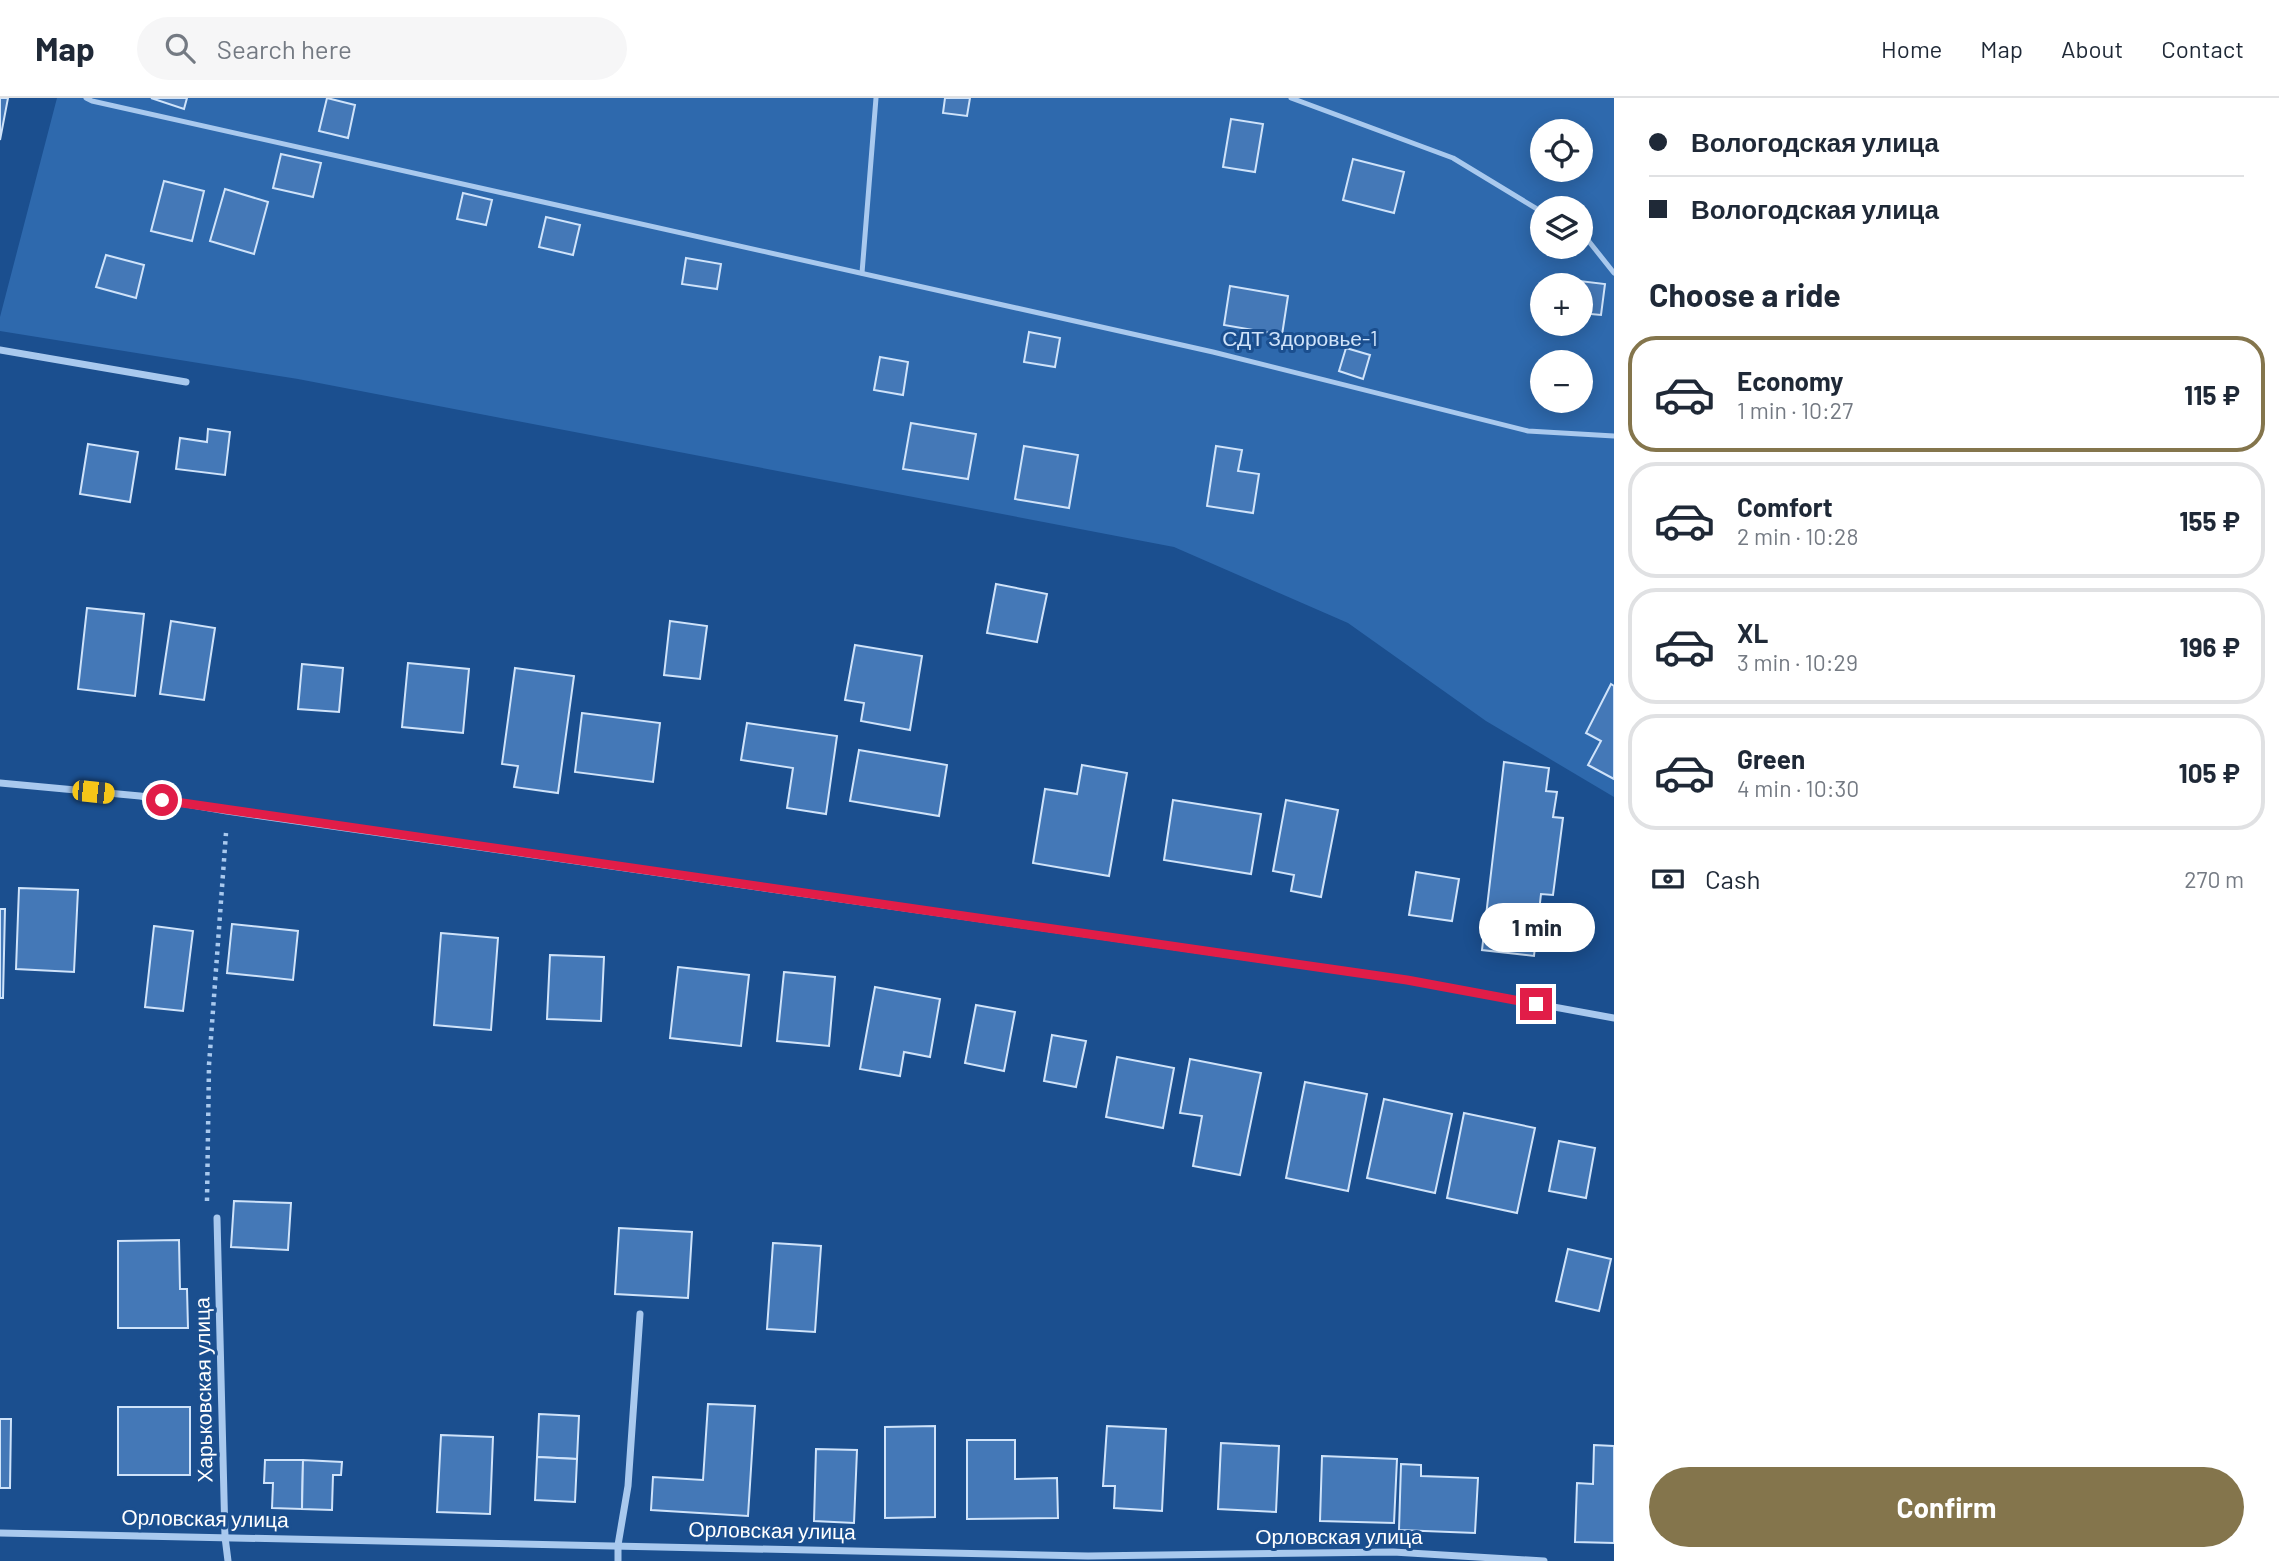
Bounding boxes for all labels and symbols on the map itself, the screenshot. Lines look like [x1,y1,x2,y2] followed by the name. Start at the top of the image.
[1222,325,1378,350] park label: СДТ Здоровье-1
[72,779,115,805] car
[146,784,178,816] route start
[1478,902,1594,951] callout: 1 min
[1520,988,1552,1020] route end
[188,1297,217,1483] street label: Харьковская улица
[121,1504,289,1531] street label: Орловская улица
[688,1516,856,1543] street label: Орловская улица
[1255,1523,1423,1548] street label: Орловская улица

